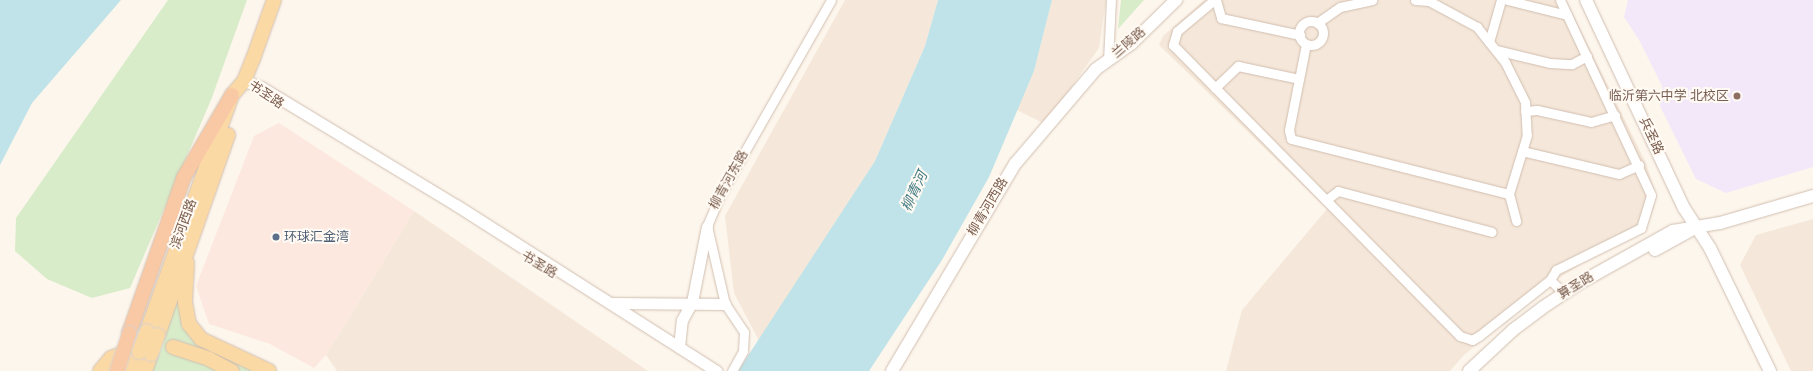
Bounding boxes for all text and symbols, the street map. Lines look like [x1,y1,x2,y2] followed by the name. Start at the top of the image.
[1109,24,1149,62] street label: 兰陵路
[245,78,287,112] street label: 书圣路
[1609,88,1729,104] place label: 临沂第六中学 北校区
[1732,91,1742,101] marker: 临沂第六中学 北校区
[1636,115,1666,157] street label: 兵圣路
[706,148,752,212] street label: 柳青河东路
[898,168,930,214] water label: 柳青河
[965,175,1011,239] street label: 柳青河西路
[168,197,200,251] street label: 滨河西路
[284,229,349,245] place label: 环球汇金湾
[271,232,281,242] marker: 环球汇金湾
[518,248,560,282] street label: 书圣路
[1555,269,1597,303] street label: 算圣路

